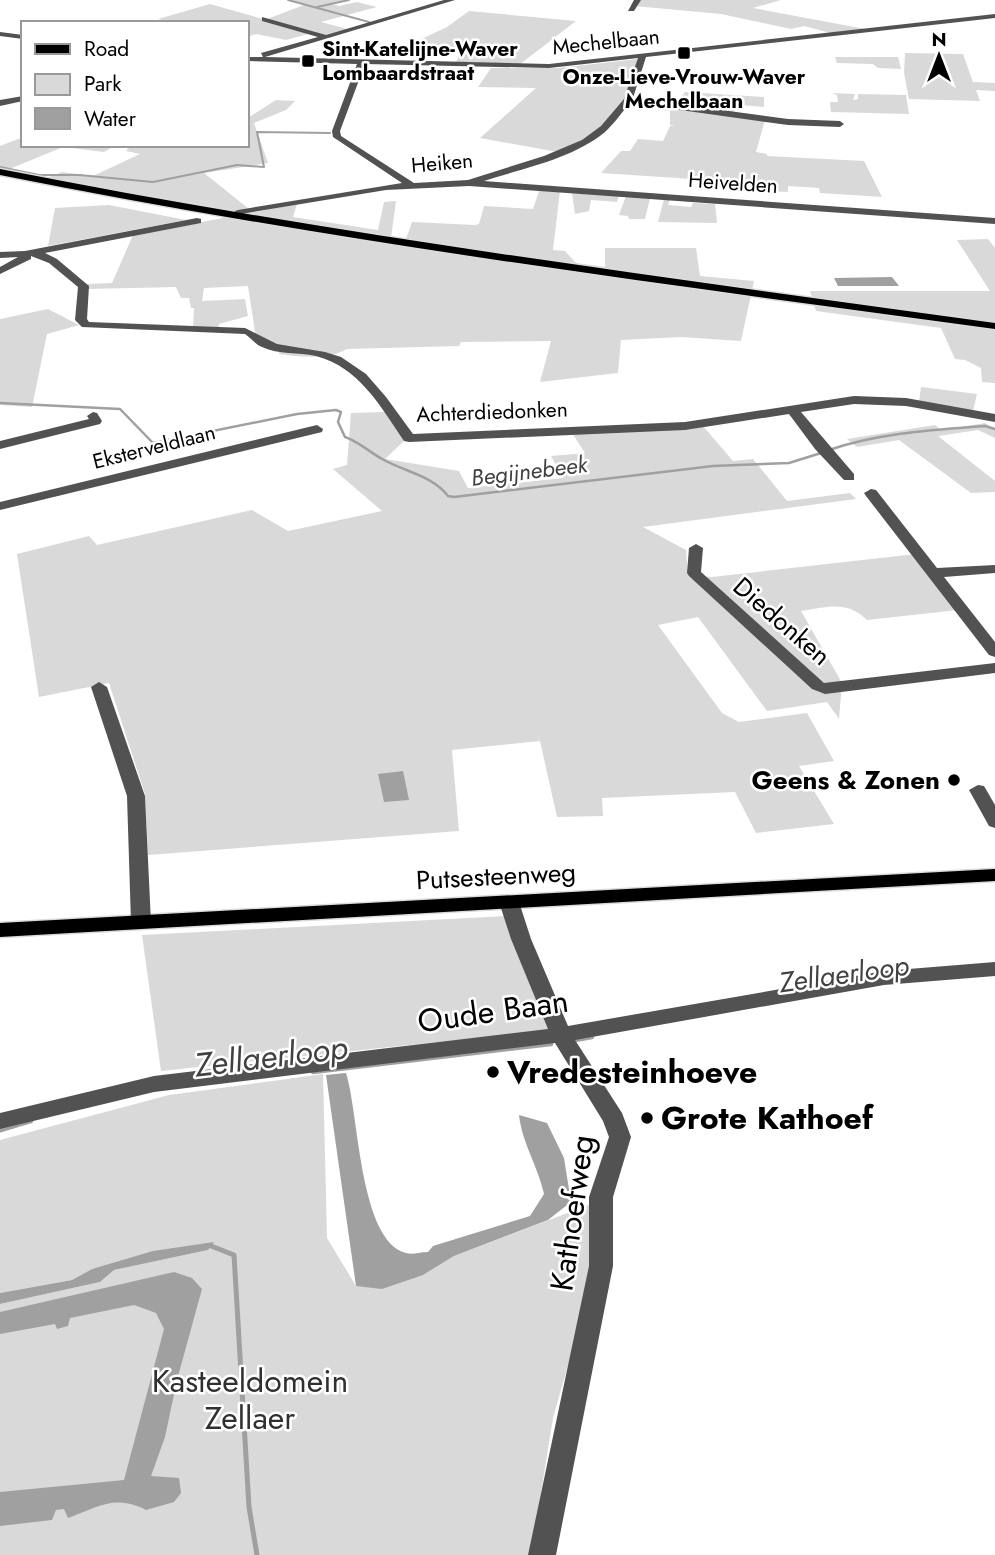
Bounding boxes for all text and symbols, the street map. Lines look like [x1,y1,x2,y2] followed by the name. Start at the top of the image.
[21,21,248,147] legend
[551,21,661,63] street label: Mechelbaan
[904,21,974,91] north arrow
[931,26,947,53] text: N
[84,34,129,64] text: Road
[322,34,518,88] place label: Sint-Katelijne-Waver Lombaardstraat
[676,45,692,61] marker: Onze-Lieve-Vrouw-Waver Mechelbaan
[300,53,316,69] marker: Sint-Katelijne-Waver Lombaardstraat
[563,62,806,116] place label: Onze-Lieve-Vrouw-Waver Mechelbaan
[84,69,122,99] text: Park
[84,104,137,134] text: Water
[410,145,474,181] street label: Heiken
[687,165,779,201] street label: Heivelden
[416,394,568,430] street label: Achterdiedonken
[89,417,219,477] street label: Eksterveldlaan
[469,447,590,495] water label: Begijnebeek
[725,568,839,674] street label: Diedonken
[752,761,940,799] place label: Geens & Zonen
[946,772,962,788] marker: Geens & Zonen
[415,853,577,899] street label: Putsesteenweg
[775,945,912,1004] water label: Zellaerloop
[415,978,571,1044] street label: Oude Baan
[191,1023,350,1089] water label: Zellaerloop
[506,1049,757,1095] place label: Vredesteinhoeve
[485,1064,501,1080] marker: Vredesteinhoeve
[661,1095,875,1141] place label: Grote Kathoef
[639,1110,655,1126] marker: Grote Kathoef
[538,1132,606,1294] street label: Kathoefweg
[152,1358,348,1441] park label: Kasteeldomein Zellaer

